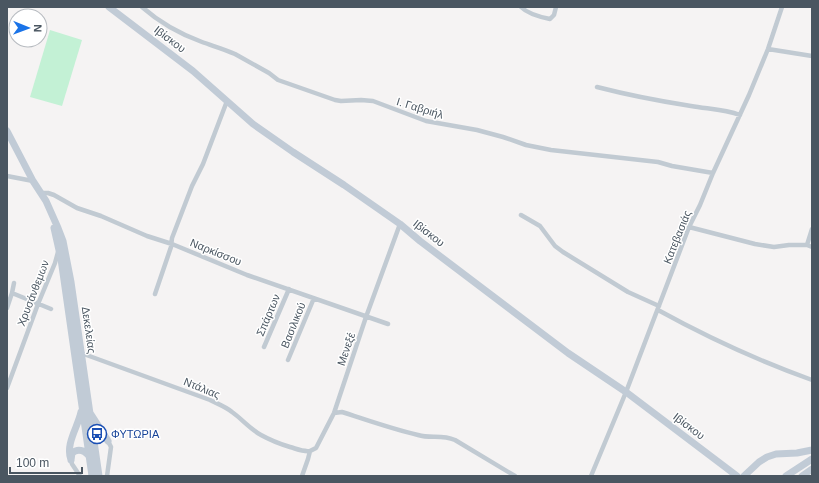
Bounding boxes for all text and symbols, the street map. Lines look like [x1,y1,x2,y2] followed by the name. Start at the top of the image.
[8,8,48,48] north arrow
[152,23,188,55] street label: Ιβίσκου
[32,24,44,32] text: N
[395,95,445,121] street label: Ι. Γαβριήλ
[661,209,693,265] street label: Κατεβασιάς
[411,217,447,249] street label: Ιβίσκου
[189,236,243,268] street label: Ναρκίσσου
[15,258,51,328] street label: Χρυσάνθεμων
[254,292,282,338] street label: Σπάρτων
[278,300,308,350] street label: Βασιλικού
[80,306,98,354] street label: Δεκελείας
[335,331,357,367] street label: Μενεξέ
[182,375,222,401] street label: Ντάλιας
[671,410,707,442] street label: Ιβίσκου
[86,423,108,445] bus stop icon: ΦΥΤΩΡΙΑ
[111,428,160,440] place label: ΦΥΤΩΡΙΑ
[10,449,82,475] scale bar
[16,456,49,470] text: 100 m

